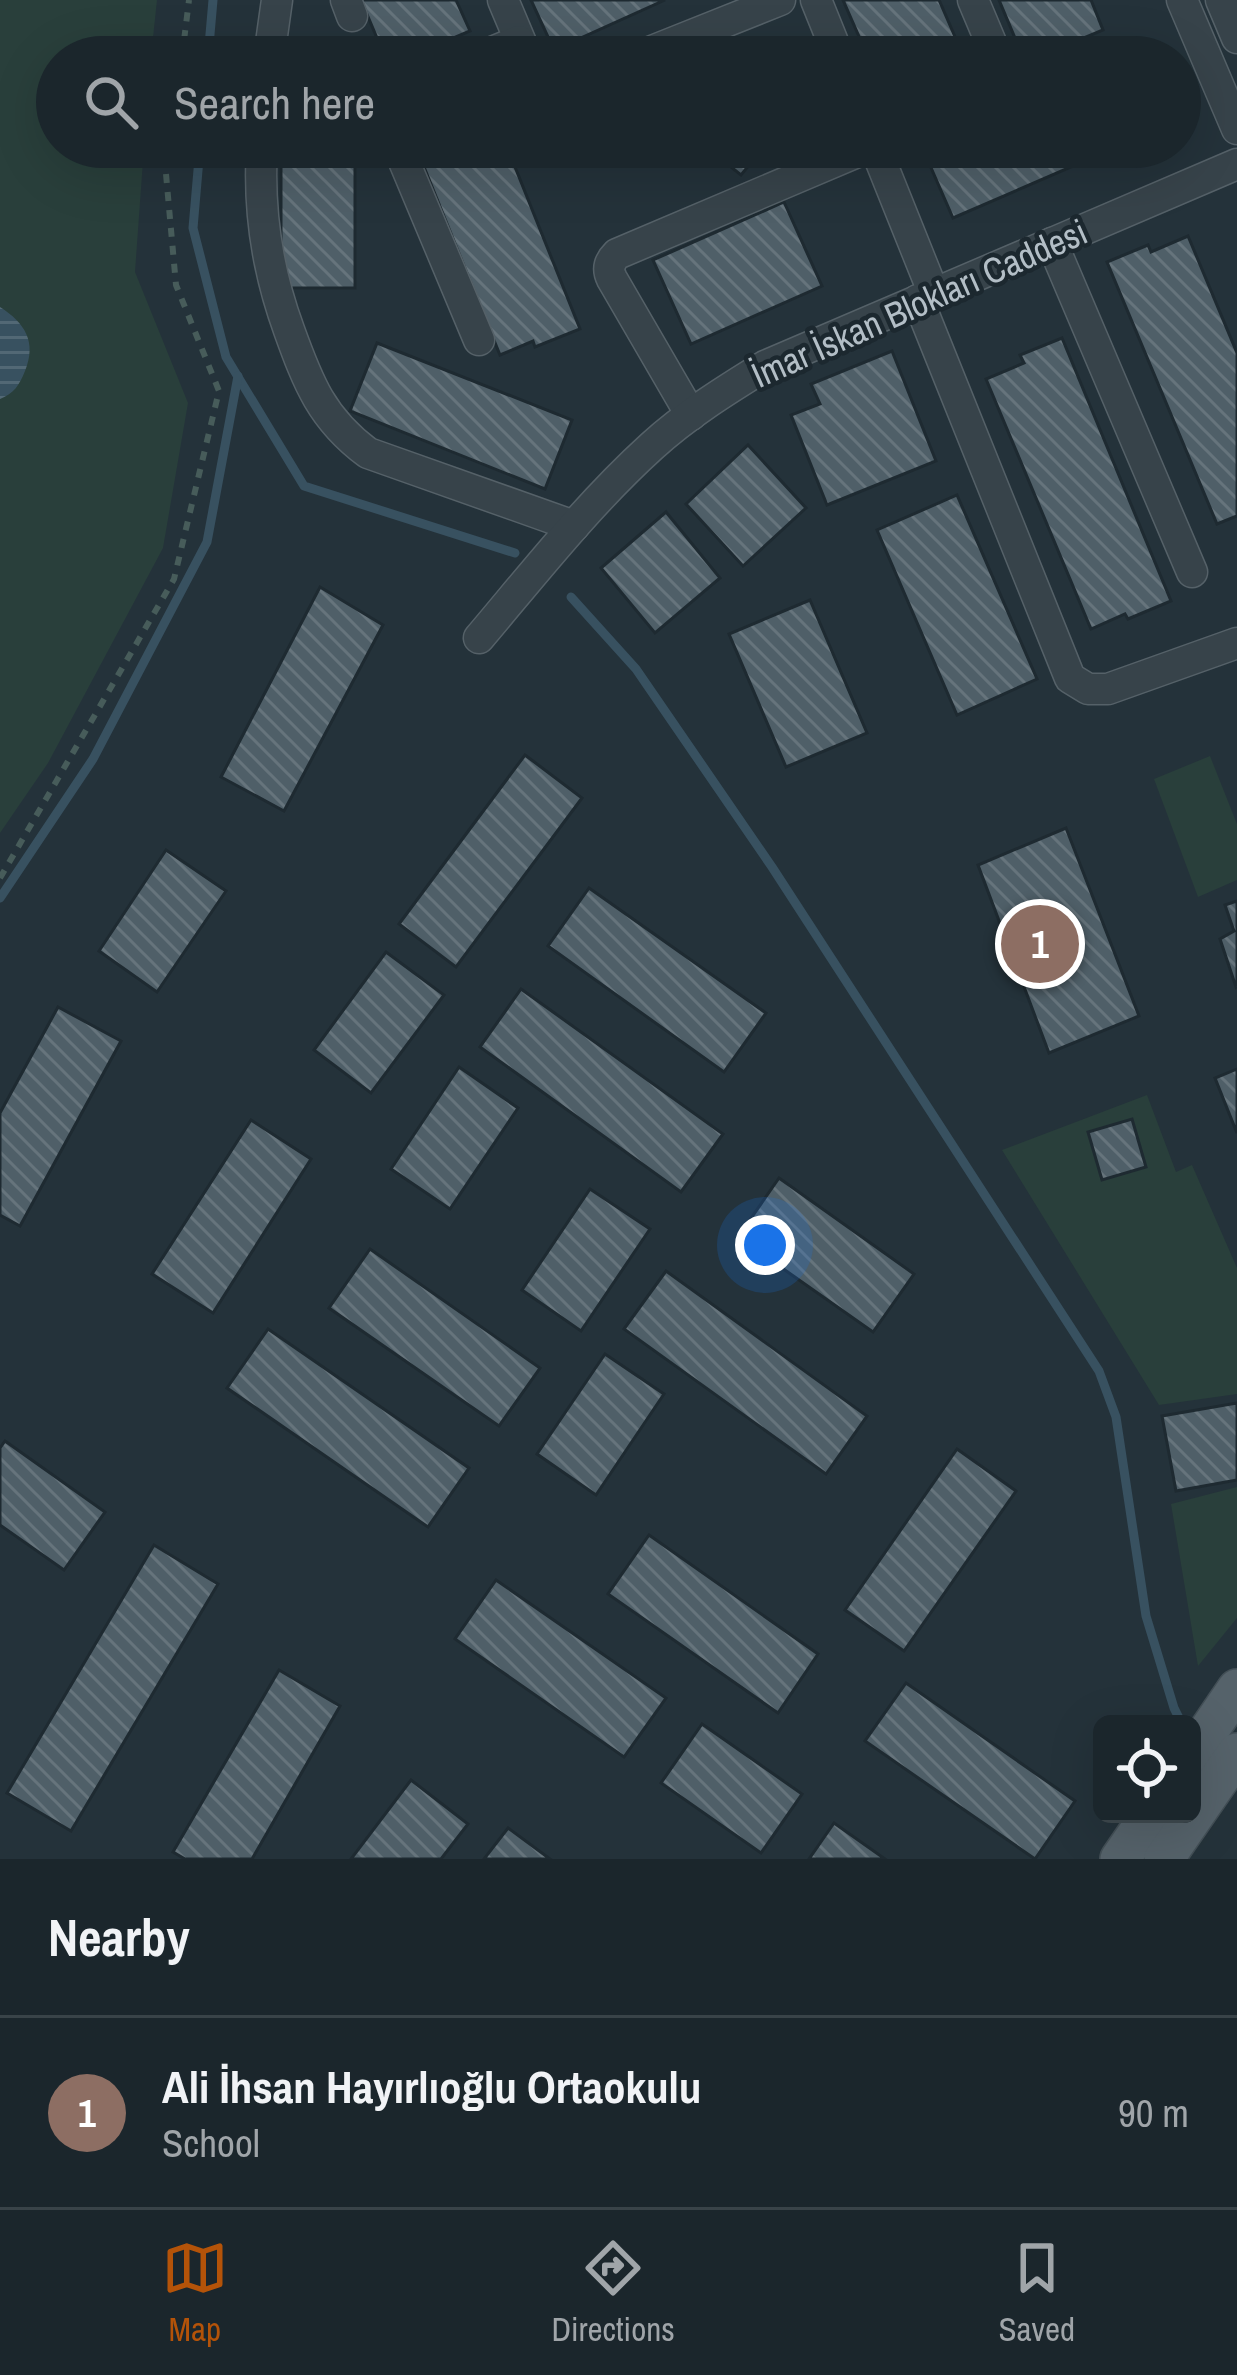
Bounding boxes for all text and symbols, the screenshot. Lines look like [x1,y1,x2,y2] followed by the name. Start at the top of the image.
[36,36,1201,168] search box
[78,69,144,135] icon: search
[174,72,375,133] text: Search here
[744,207,1094,399] street label: İmar İskan Blokları Caddesi
[1001,899,1079,989] pin: 1
[735,1215,795,1275] your location
[1093,1715,1201,1823] map controls
[1093,1715,1201,1823] button: locate
[48,1903,190,1972] text: Nearby
[162,2056,701,2117] text: Ali İhsan Hayırlıoğlu Ortaokulu
[78,2087,96,2139] text: 1
[1118,2087,1189,2139] text: 90 m
[162,2117,260,2169] text: School
[162,2235,228,2351] tab: Map
[551,2235,675,2351] tab: Directions
[998,2235,1075,2351] tab: Saved

